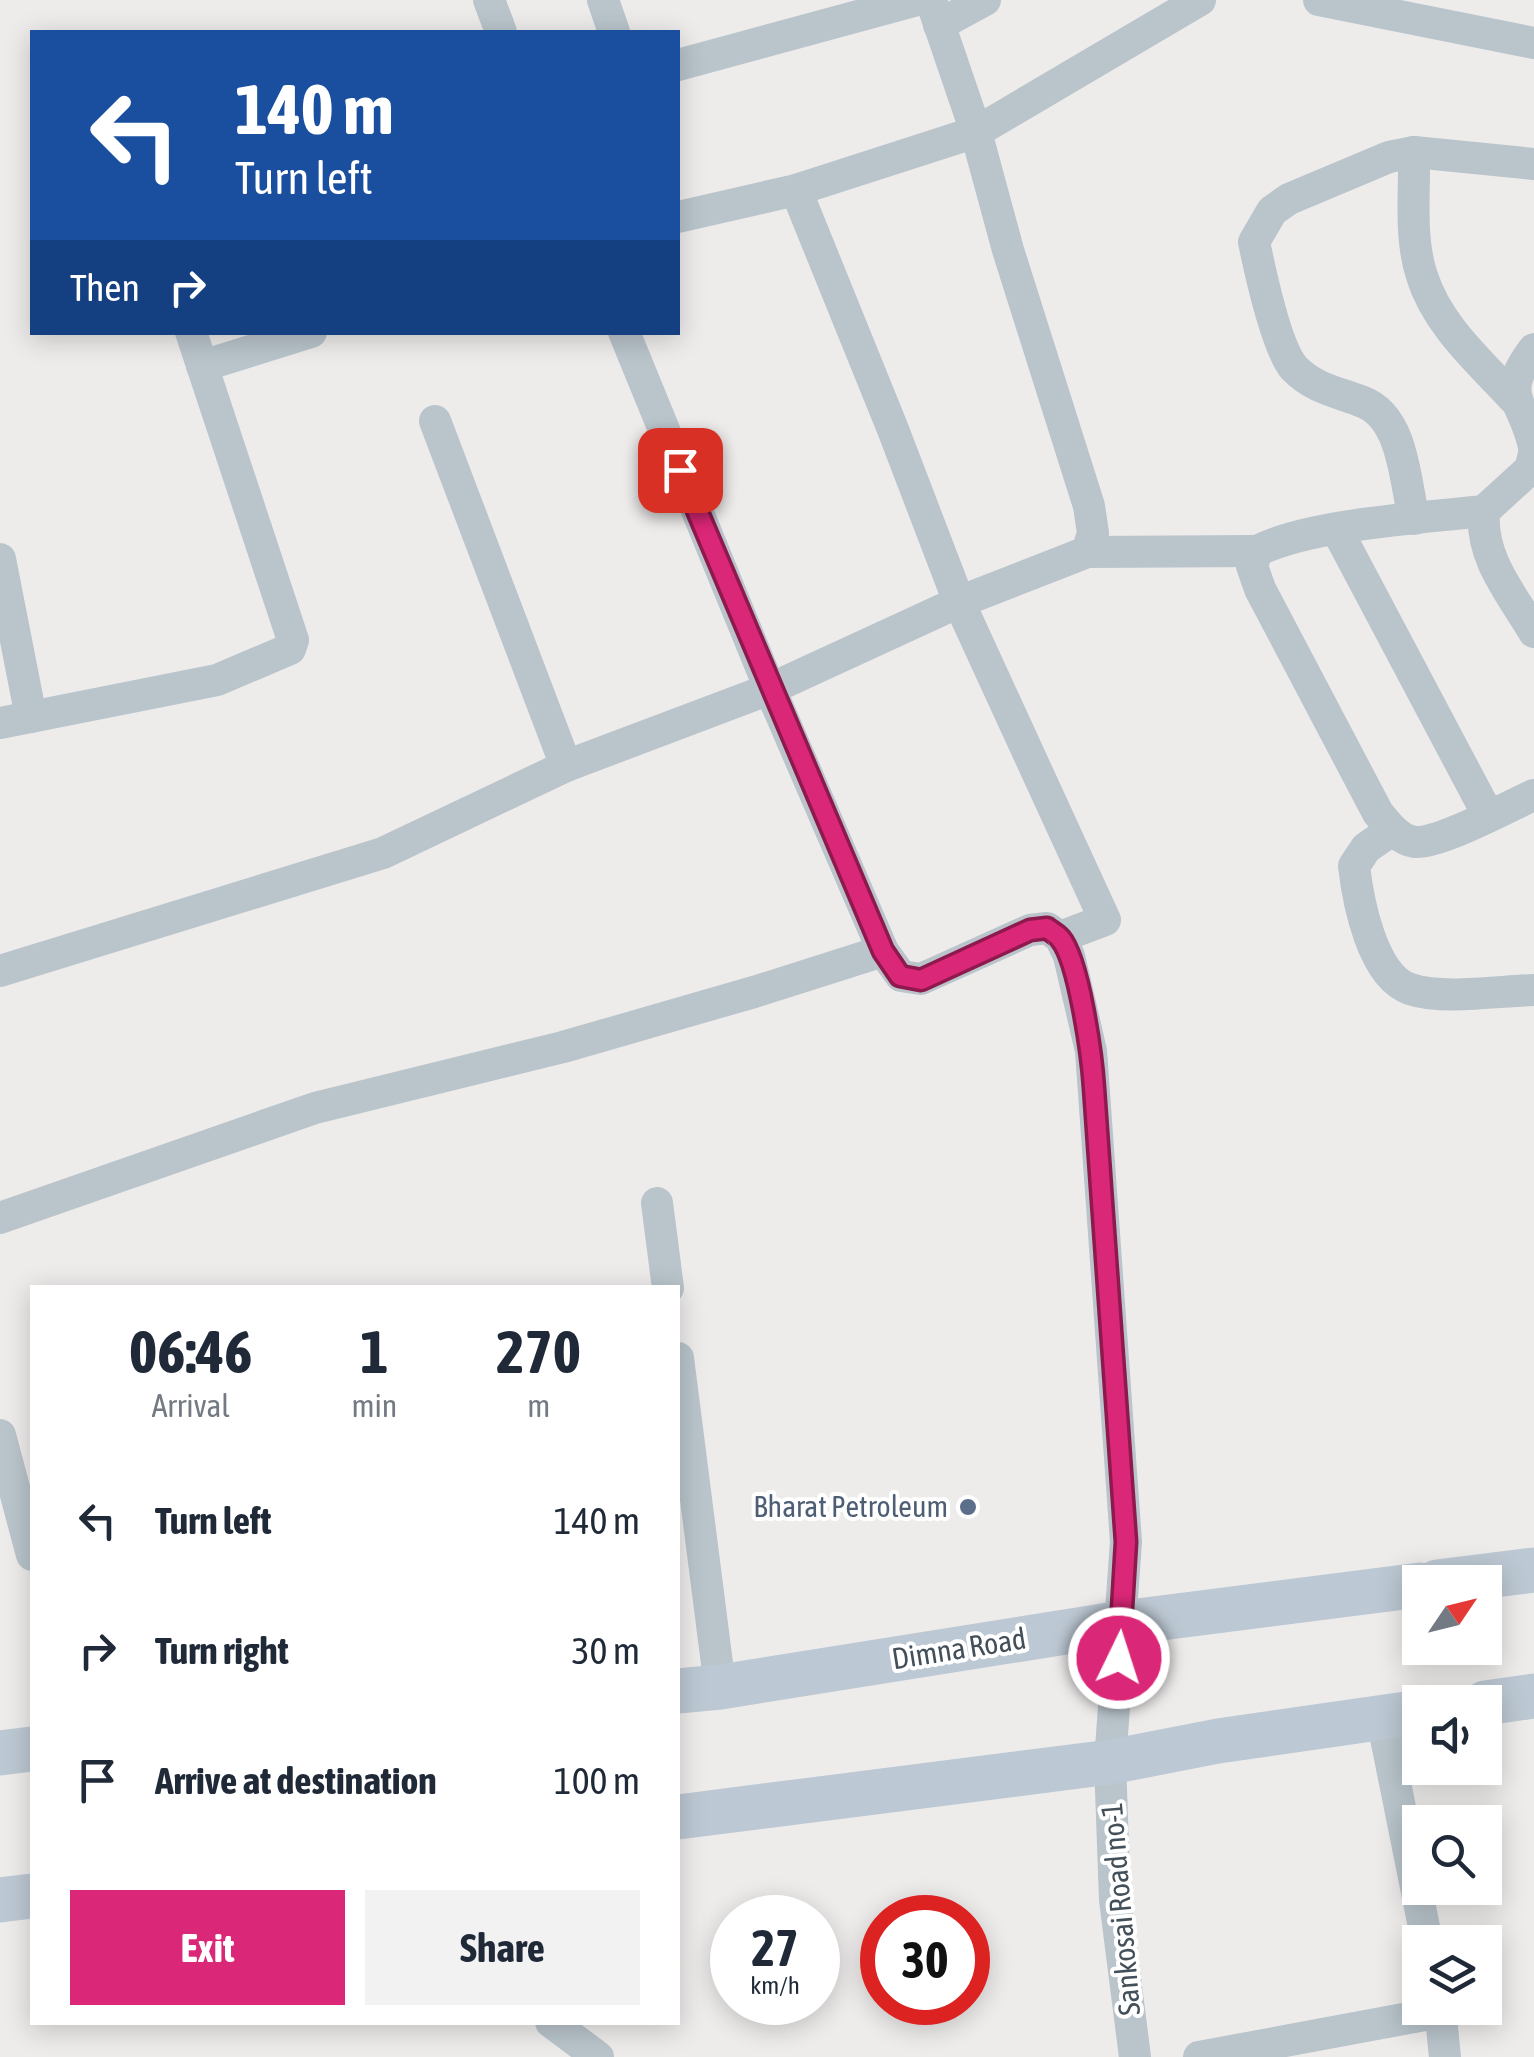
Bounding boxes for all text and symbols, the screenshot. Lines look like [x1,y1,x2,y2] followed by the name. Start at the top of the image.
[235,69,394,149] text: 140 m
[70,70,200,200] icon: left
[235,152,373,204] text: Turn left
[160,260,215,315] icon: right
[70,266,140,309] text: Then
[638,428,723,513] pin
[653,443,708,498] icon: arrive
[129,1317,252,1386] text: 06:46
[360,1317,389,1386] text: 1
[496,1317,581,1386] text: 270
[152,1387,230,1424] text: Arrival
[351,1387,397,1424] text: min
[527,1387,550,1424] text: m
[753,1489,948,1523] place label: Bharat Petroleum
[70,1493,125,1548] icon: left
[957,1496,979,1518] marker: Bharat Petroleum
[155,1499,271,1542] text: Turn left
[554,1499,640,1542] text: 140 m
[1402,1565,1502,1665] north arrow
[1402,1565,1502,2025] map controls
[1067,1606,1171,1710] position arrow
[889,1621,1028,1675] street label: Dimna Road
[70,1623,125,1678] icon: right
[155,1629,289,1672] text: Turn right
[572,1629,640,1672] text: 30 m
[1402,1685,1502,1785] button: sound
[70,1753,125,1808] icon: arrive
[155,1759,437,1802] text: Arrive at destination
[554,1759,640,1802] text: 100 m
[1094,1801,1146,2017] street label: Sankosai Road no-1
[1402,1805,1502,1905] button: search
[70,1890,345,2005] button: Exit
[365,1890,640,2005] button: Share
[860,1895,990,2025] speed limit sign: 30
[751,1919,798,1977] text: 27
[1402,1925,1502,2025] button: layers
[750,1971,800,1999] text: km/h

